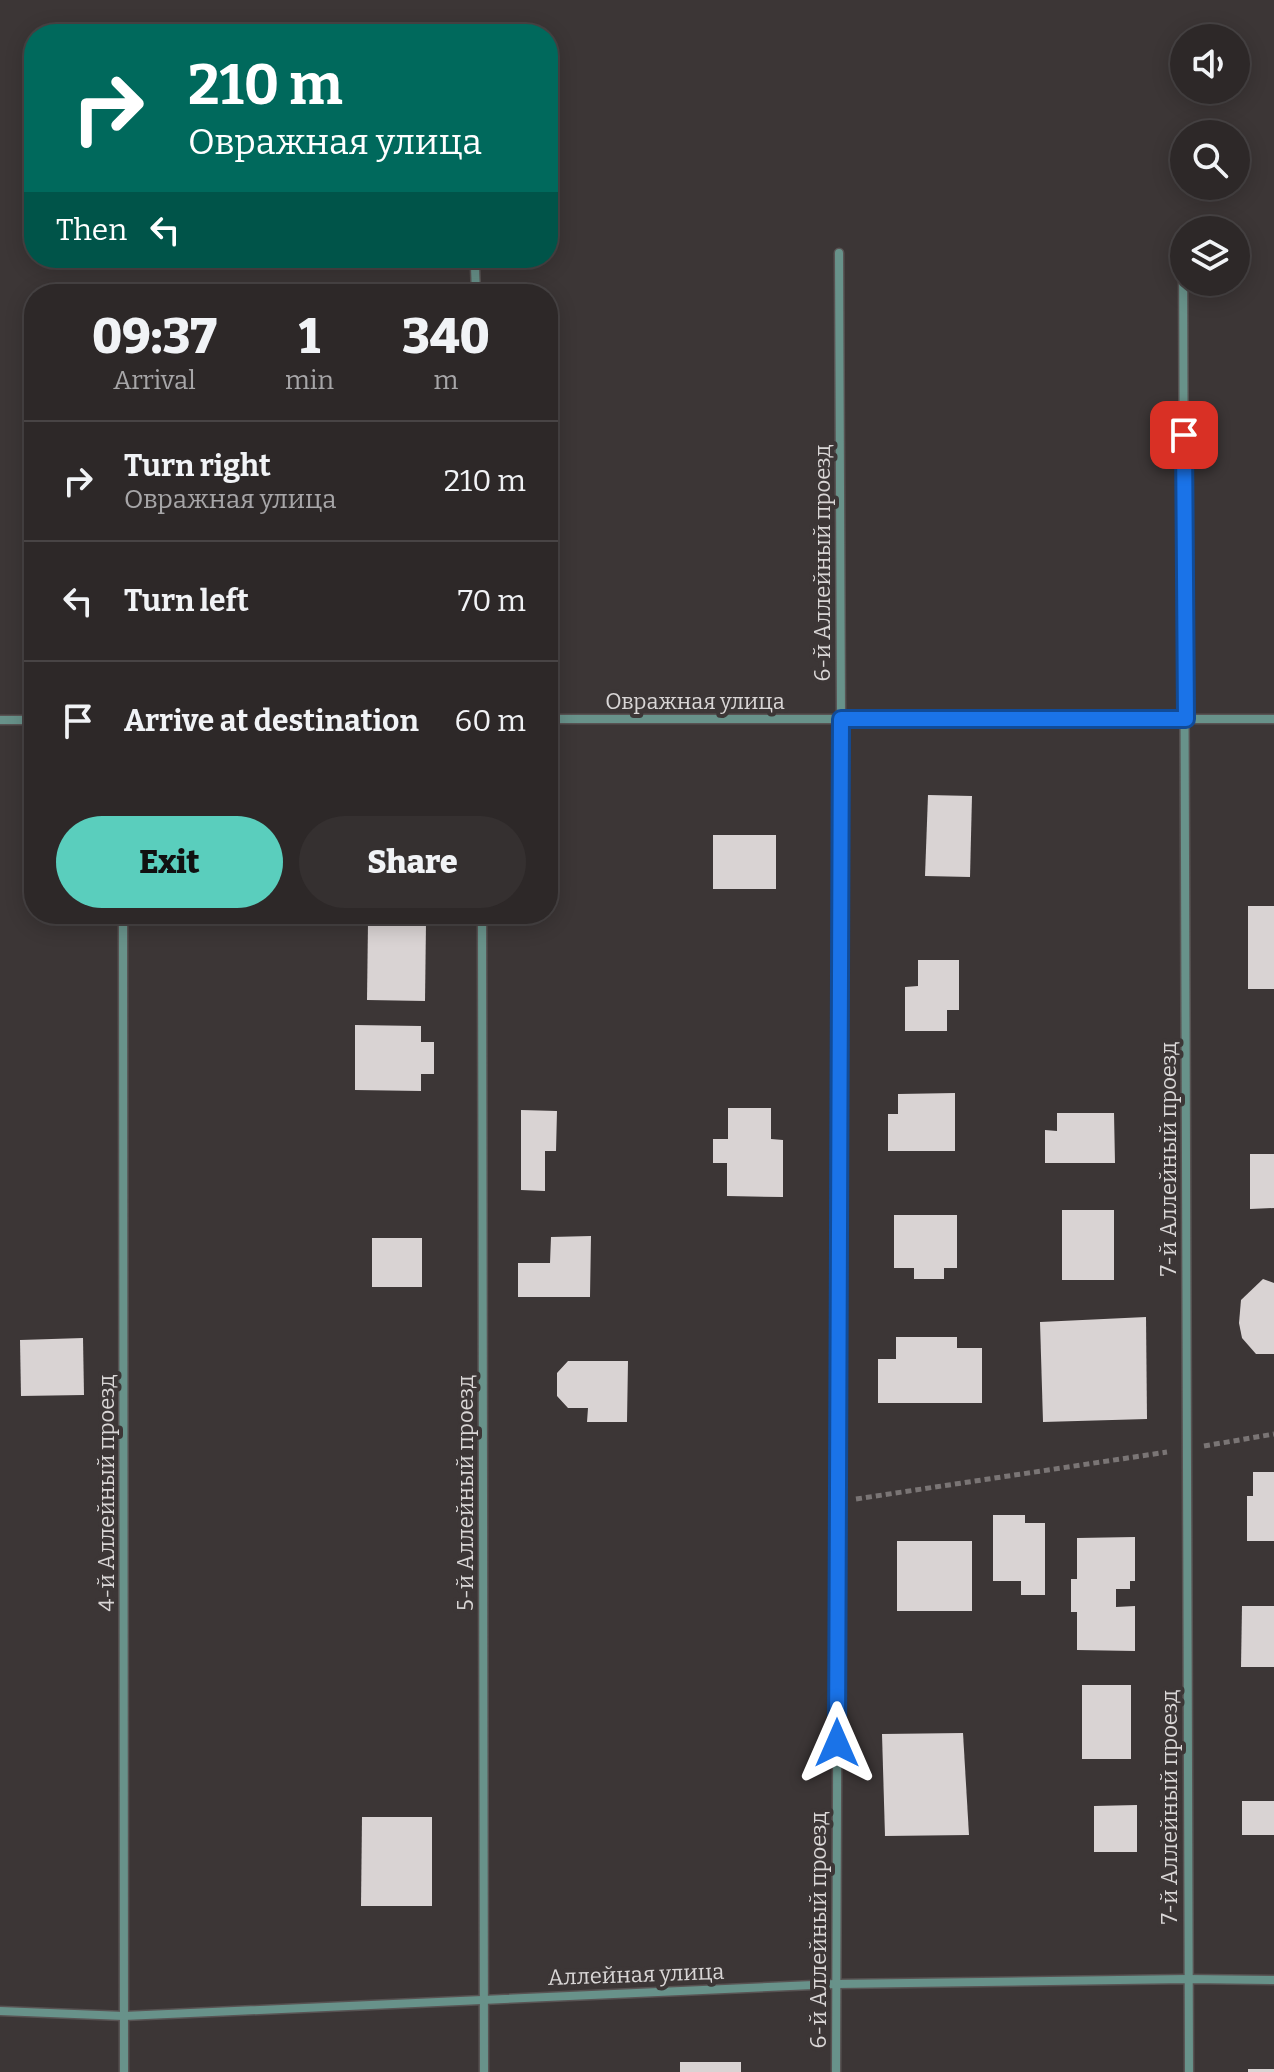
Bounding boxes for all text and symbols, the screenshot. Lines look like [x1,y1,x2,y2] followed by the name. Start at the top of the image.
[1170,24,1250,296] map controls
[1170,24,1250,104] button: sound
[188,52,343,119] text: 210 m
[56,56,160,160] icon: right
[188,120,482,164] text: Овражная улица
[1170,120,1250,200] button: search
[143,208,187,252] icon: left
[56,212,127,248] text: Then
[1170,216,1250,296] button: layers
[92,308,217,366] text: 09:37
[299,308,320,366] text: 1
[402,308,490,366] text: 340
[113,365,196,396] text: Arrival
[285,365,334,396] text: min
[434,365,458,396] text: m
[1150,401,1218,469] pin
[1162,413,1206,457] icon: arrive
[809,444,836,682] street label: 6-й Аллейный проезд
[124,448,271,484] text: Turn right
[56,459,100,503] icon: right
[444,463,526,499] text: 210 m
[124,484,336,515] text: Овражная улица
[56,579,100,623] icon: left
[124,583,249,619] text: Turn left
[458,583,526,619] text: 70 m
[605,688,785,715] street label: Овражная улица
[56,699,100,743] icon: arrive
[124,703,419,739] text: Arrive at destination
[455,703,526,739] text: 60 m
[56,816,283,908] button: Exit
[299,816,526,908] button: Share
[1155,1042,1182,1276] street label: 7-й Аллейный проезд
[93,1374,120,1612] street label: 4-й Аллейный проезд
[452,1375,479,1611] street label: 5-й Аллейный проезд
[1156,1690,1183,1924] street label: 7-й Аллейный проезд
[795,1701,879,1785] position arrow
[805,1811,832,2049] street label: 6-й Аллейный проезд
[547,1958,725,1991] street label: Аллейная улица

